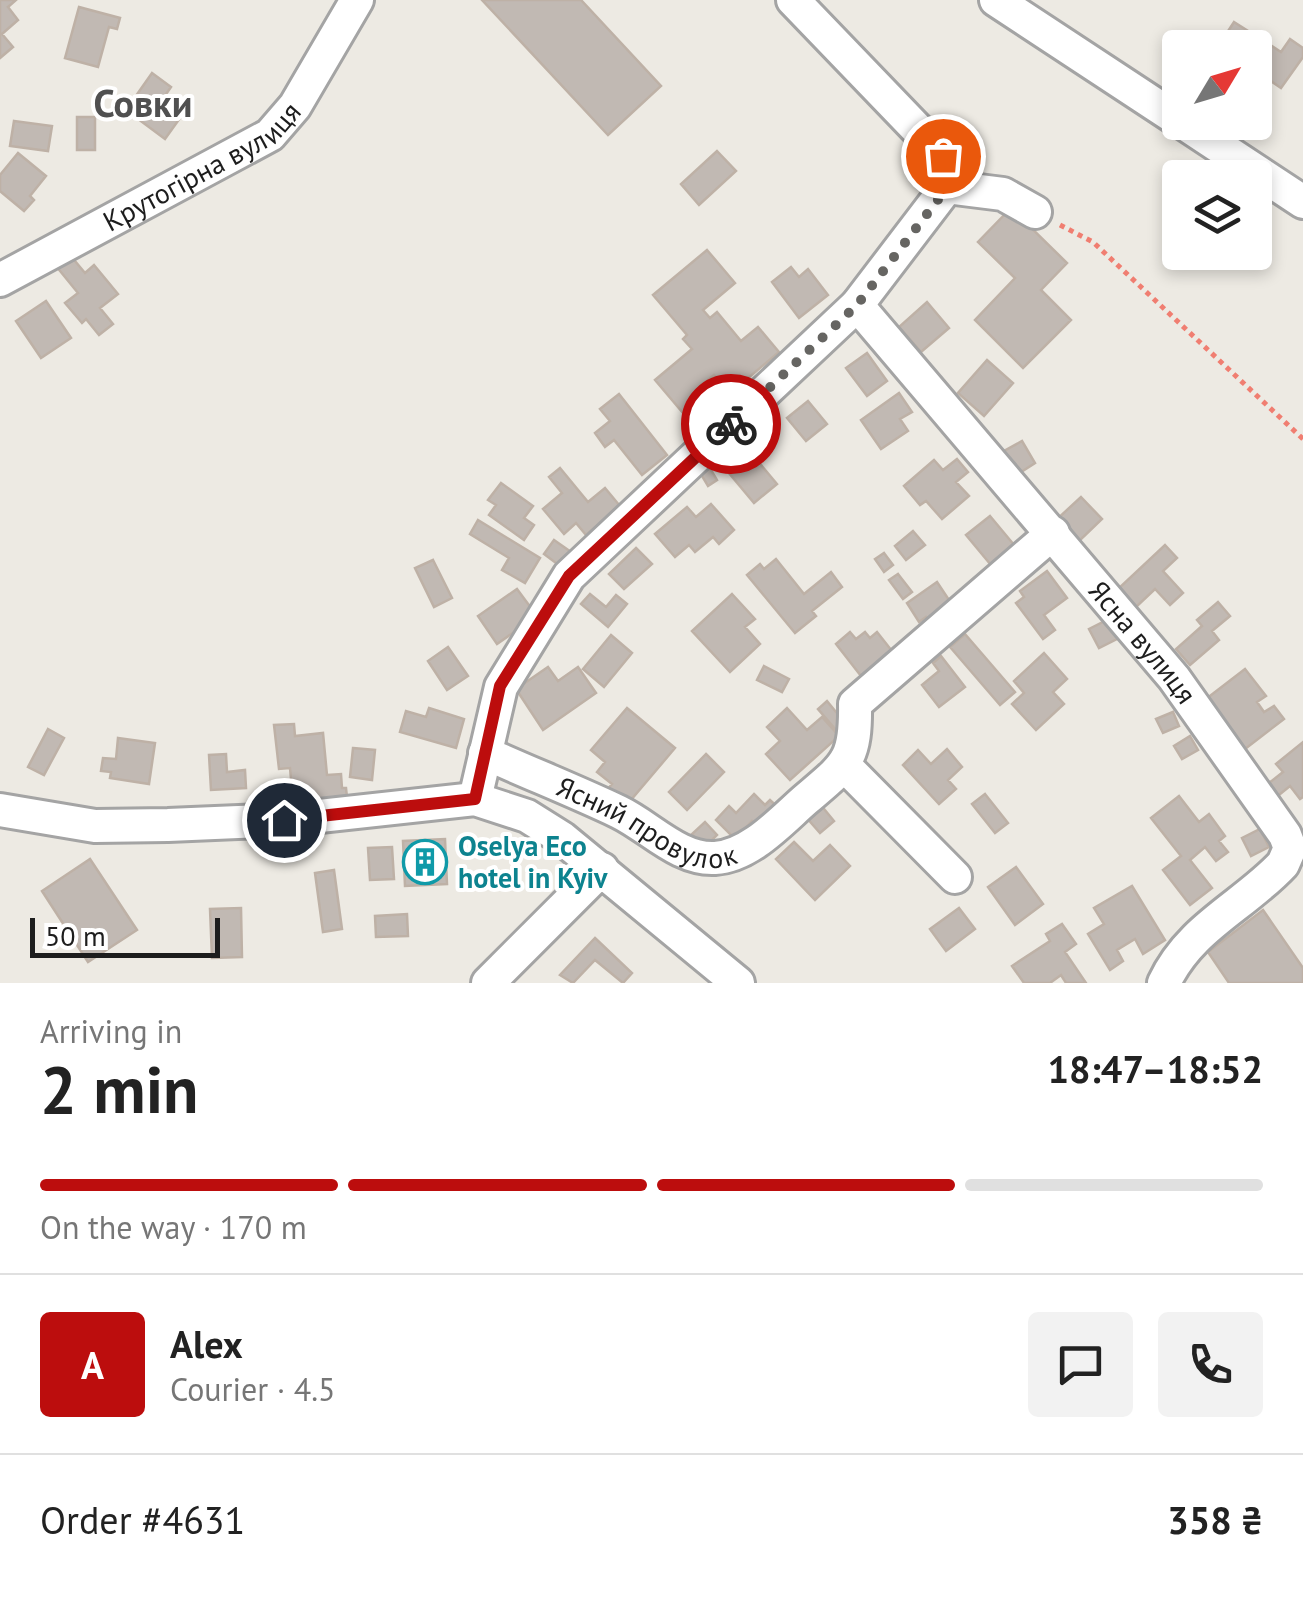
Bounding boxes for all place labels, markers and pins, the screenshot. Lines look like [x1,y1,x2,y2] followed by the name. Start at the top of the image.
[901,114,986,199] pin
[242,778,327,863] pin
[458,827,608,896] place label: Oselya Eco hotel in Kyiv
[402,839,448,885] building icon: Oselya Eco hotel in Kyiv

